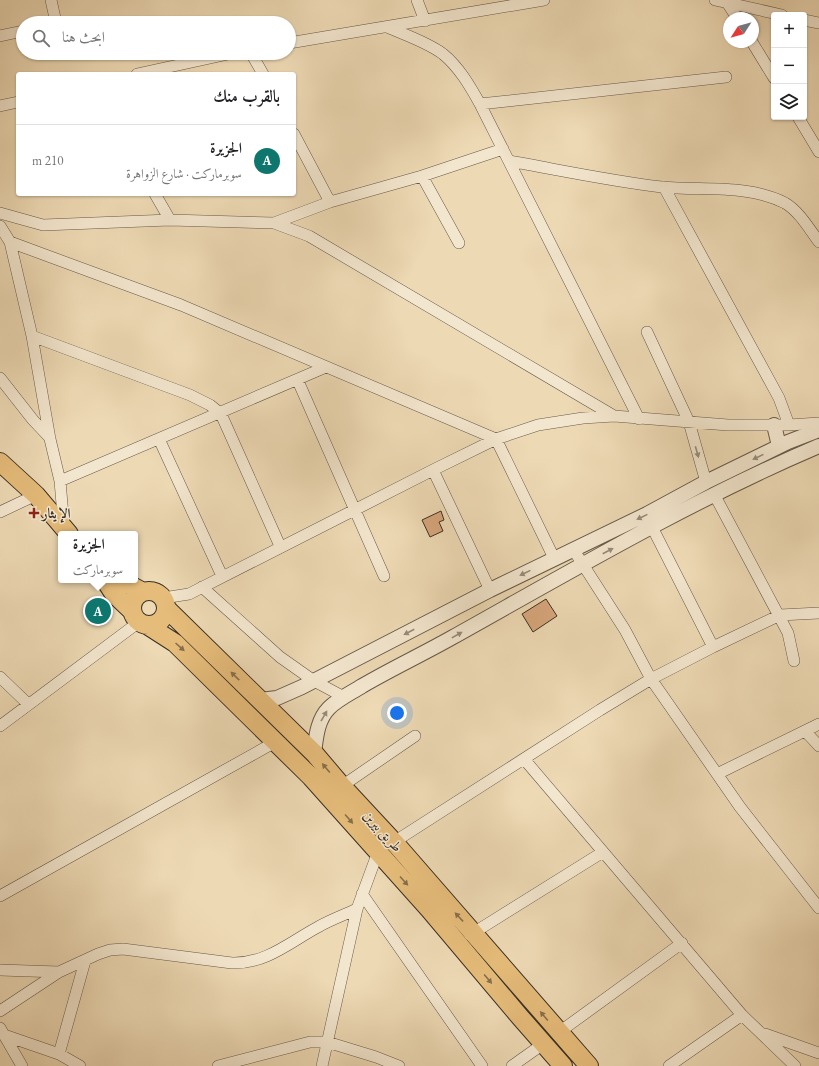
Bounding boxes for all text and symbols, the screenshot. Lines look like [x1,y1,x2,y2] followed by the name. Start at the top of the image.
[723,12,759,48] north arrow
[771,12,807,120] map controls
[771,12,807,48] button: +
[16,16,296,60] search box
[30,27,52,49] icon: search
[62,27,105,46] text: ابحث هنا
[771,48,807,84] button: −
[771,84,807,120] button: layers
[213,85,280,107] text: بالقرب منك
[210,138,242,157] text: الجزيرة
[32,152,63,169] text: 210 m
[262,152,272,169] text: A
[126,165,242,182] text: سوبرماركت · شارع الزواهرة
[694,446,700,458] one-way arrow
[752,454,764,460] one-way arrow
[40,504,70,523] place label: الإيثار
[29,508,39,518] marker: الإيثار
[637,514,648,520] one-way arrow
[58,531,138,583] popup
[73,534,105,553] text: الجزيرة
[602,547,613,554] one-way arrow
[73,561,123,578] text: سوبرماركت
[519,570,531,576] one-way arrow
[85,596,111,626] pin: A
[404,628,415,635] one-way arrow
[452,631,463,638] one-way arrow
[175,642,184,651] one-way arrow
[230,671,240,681] one-way arrow
[387,703,407,723] your location
[320,710,327,722] one-way arrow
[322,763,331,773] one-way arrow
[360,806,406,856] street label: طريق بيرين
[344,815,353,824] one-way arrow
[399,876,408,885] one-way arrow
[455,913,464,922] one-way arrow
[484,974,493,985] one-way arrow
[540,1011,549,1021] one-way arrow

